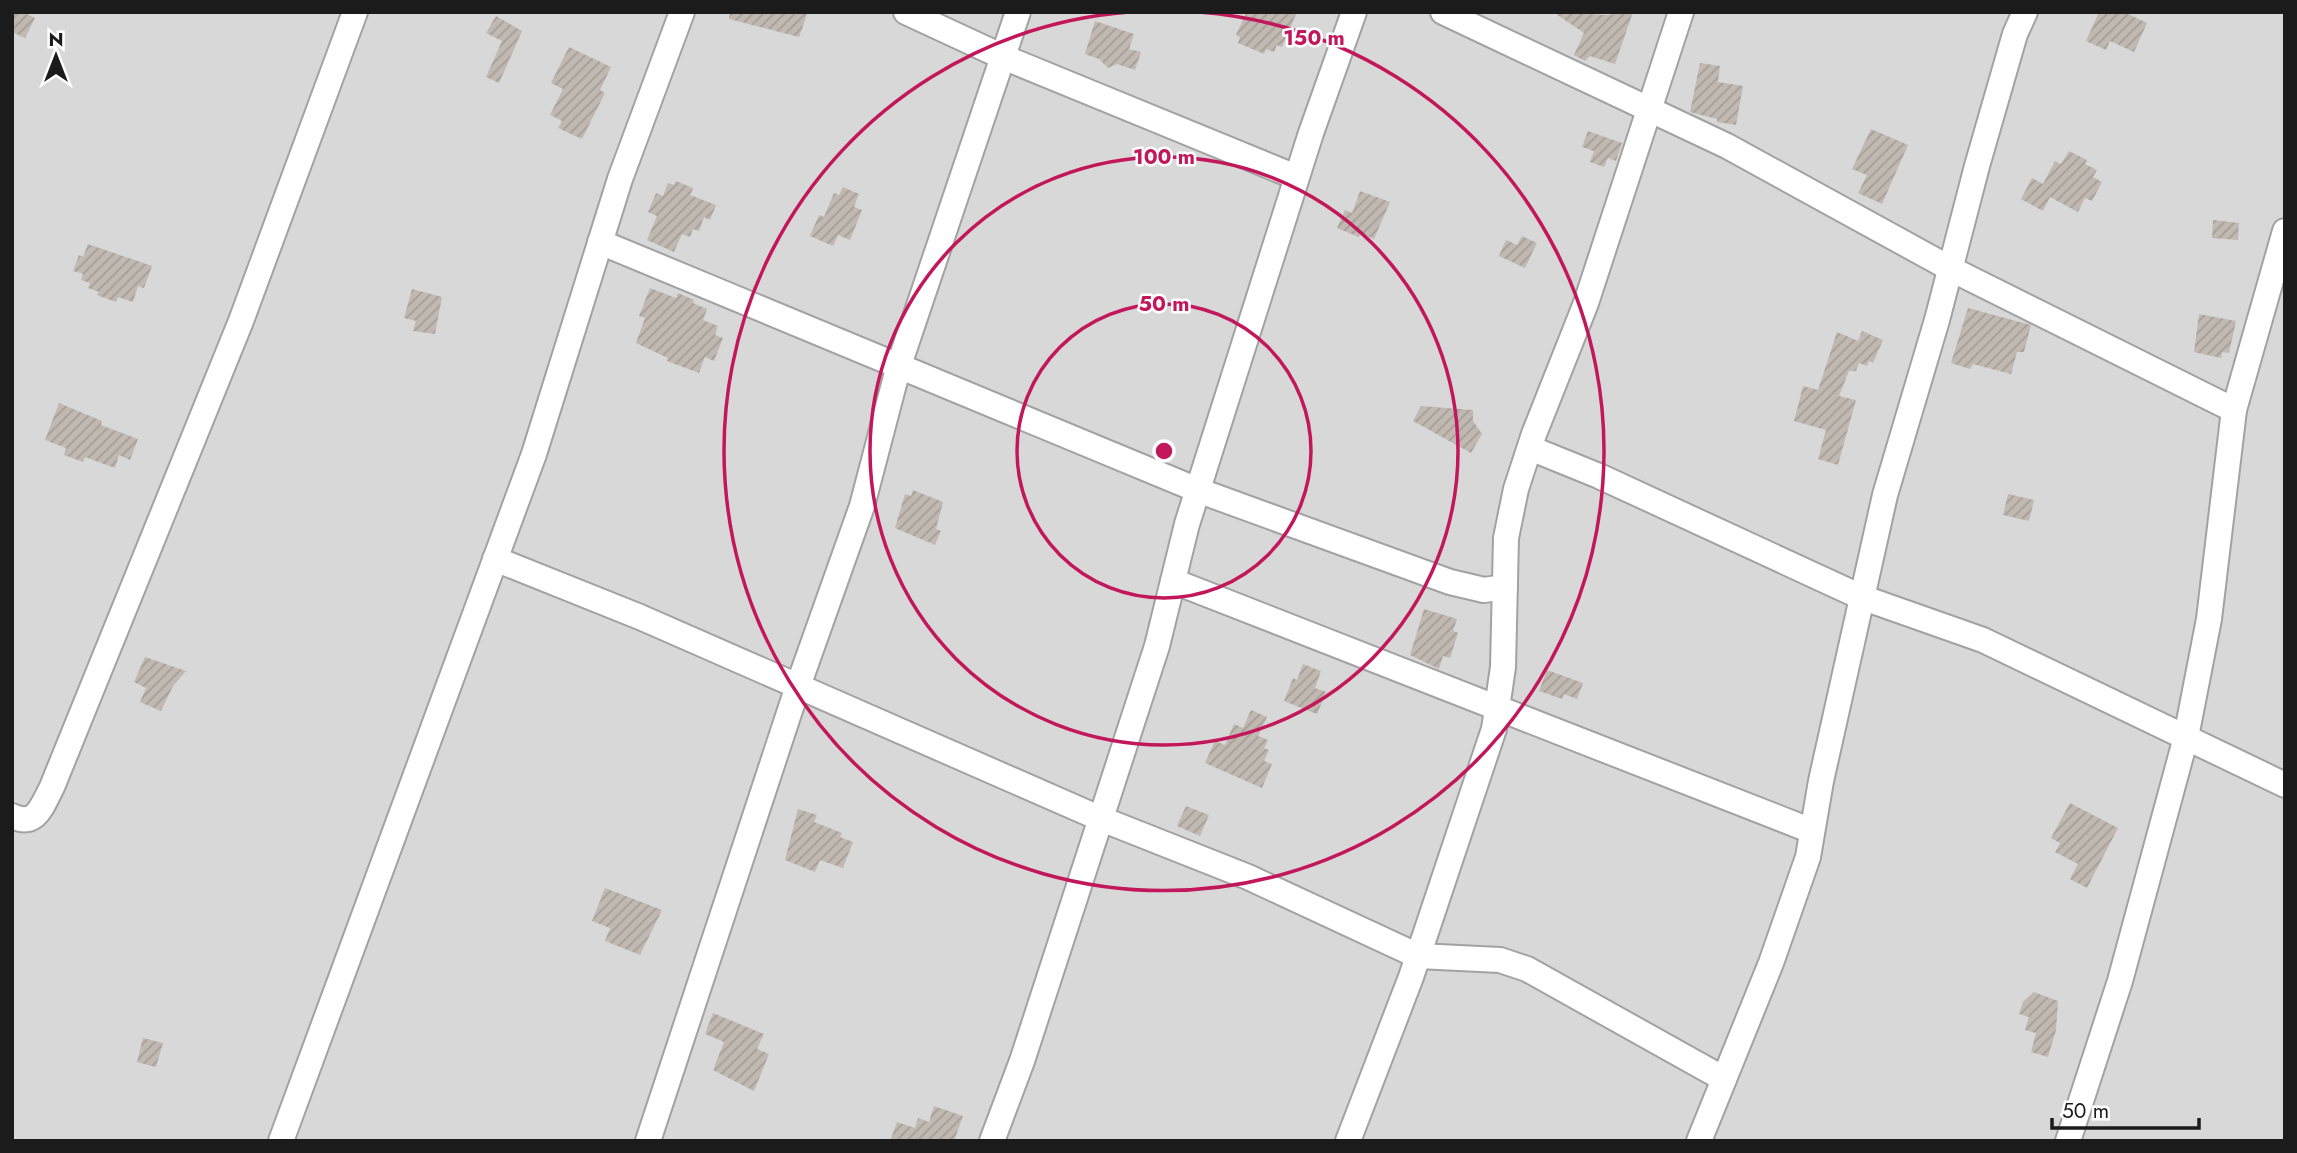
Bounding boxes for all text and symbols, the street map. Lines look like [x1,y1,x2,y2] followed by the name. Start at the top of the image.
[21,21,91,91] north arrow
[1283,23,1345,53] text: 150 m
[48,26,64,53] text: N
[1133,142,1195,172] text: 100 m
[1139,289,1189,319] text: 50 m
[1152,439,1176,463] centre of rings
[2052,1086,2199,1130] scale bar
[2062,1096,2109,1126] text: 50 m

